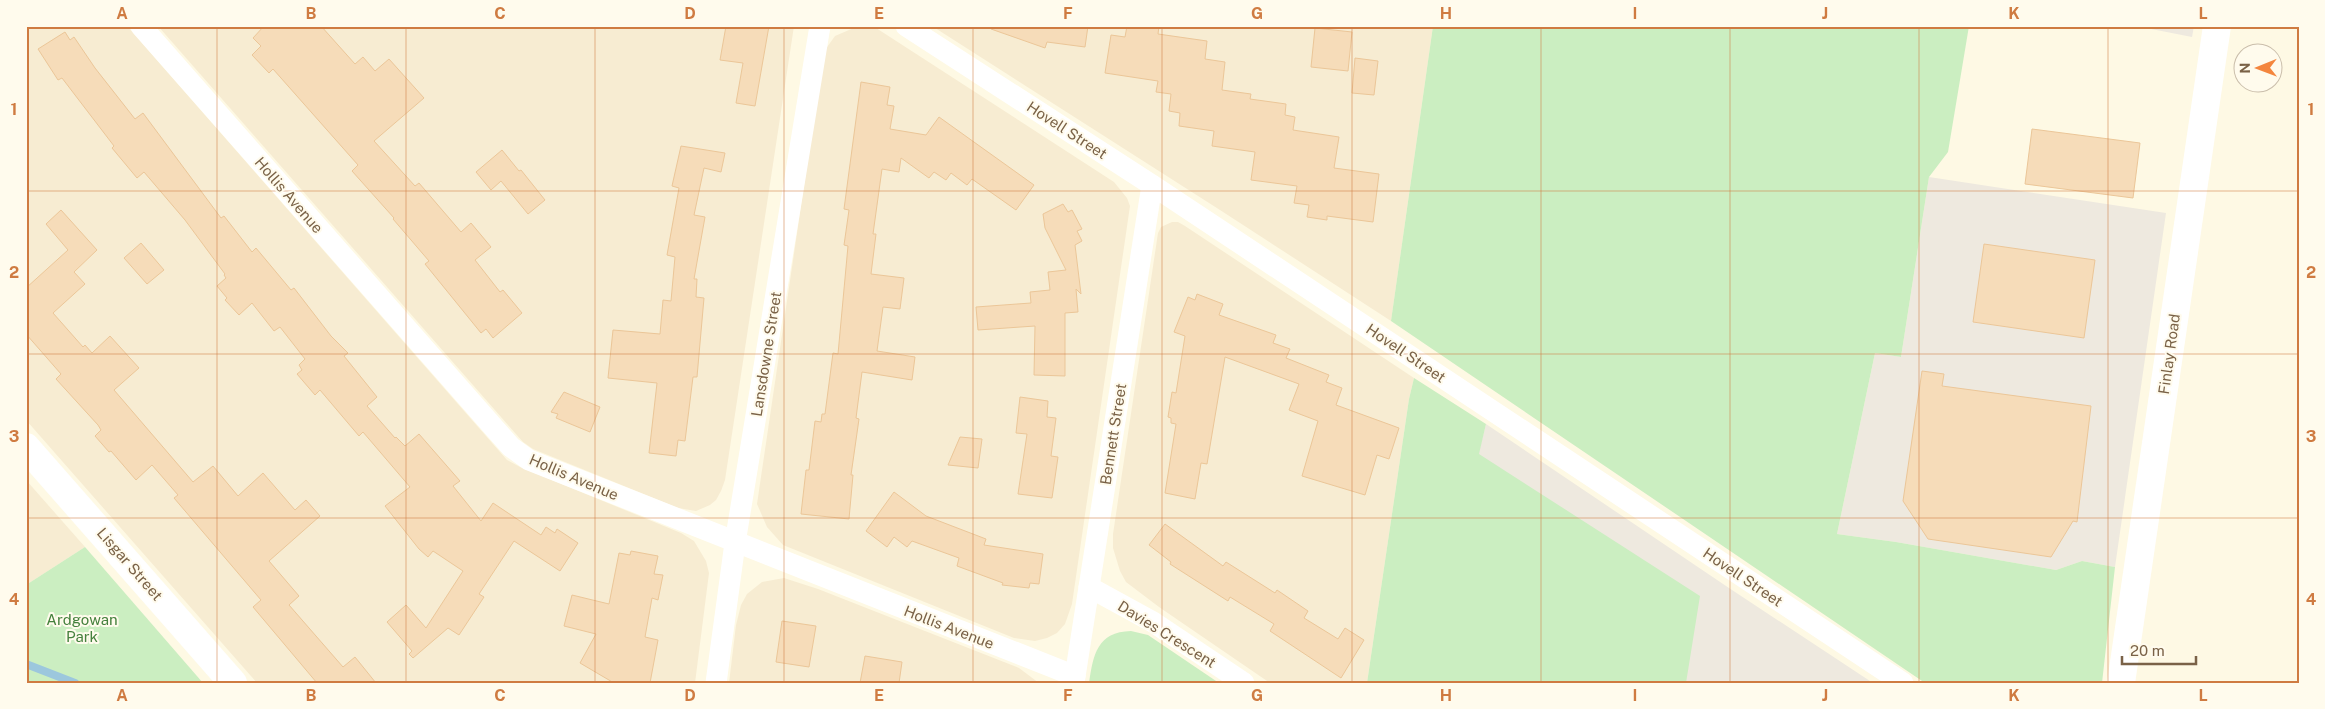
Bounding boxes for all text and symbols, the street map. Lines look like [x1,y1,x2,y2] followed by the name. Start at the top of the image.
[116,4,128,23] text: A
[306,4,317,23] text: B
[494,4,506,23] text: C
[684,4,696,23] text: D
[874,4,884,23] text: E
[1063,4,1073,23] text: F
[1251,4,1263,23] text: G
[1440,4,1452,23] text: H
[1633,4,1637,23] text: I
[1822,4,1828,23] text: J
[2008,4,2020,23] text: K
[2198,4,2208,23] text: L
[2232,42,2282,92] north arrow
[2237,63,2253,74] text: N
[1024,98,1110,162] street label: Hovell Street
[11,100,17,119] text: 1
[2308,100,2314,119] text: 1
[251,154,327,236] street label: Hollis Avenue
[9,263,19,282] text: 2
[2306,263,2316,282] text: 2
[748,290,784,418] street label: Lansdowne Street
[2155,313,2183,395] street label: Finlay Road
[1363,320,1449,386] street label: Hovell Street
[1097,382,1129,486] street label: Bennett Street
[9,427,19,446] text: 3
[2306,427,2316,446] text: 3
[527,451,621,503] street label: Hollis Avenue
[94,524,166,604] street label: Lisgar Street
[1700,544,1786,610] street label: Hovell Street
[9,590,20,609] text: 4
[2306,590,2317,609] text: 4
[1115,597,1219,671] street label: Davies Crescent
[902,602,996,652] street label: Hollis Avenue
[46,611,118,645] park label: Ardgowan Park
[2122,634,2196,666] scale bar
[2130,642,2165,659] text: 20 m
[116,686,128,705] text: A
[306,686,317,705] text: B
[494,686,506,705] text: C
[684,686,696,705] text: D
[874,686,884,705] text: E
[1063,686,1073,705] text: F
[1251,686,1263,705] text: G
[1440,686,1452,705] text: H
[1633,686,1637,705] text: I
[1822,686,1828,705] text: J
[2008,686,2020,705] text: K
[2198,686,2208,705] text: L

